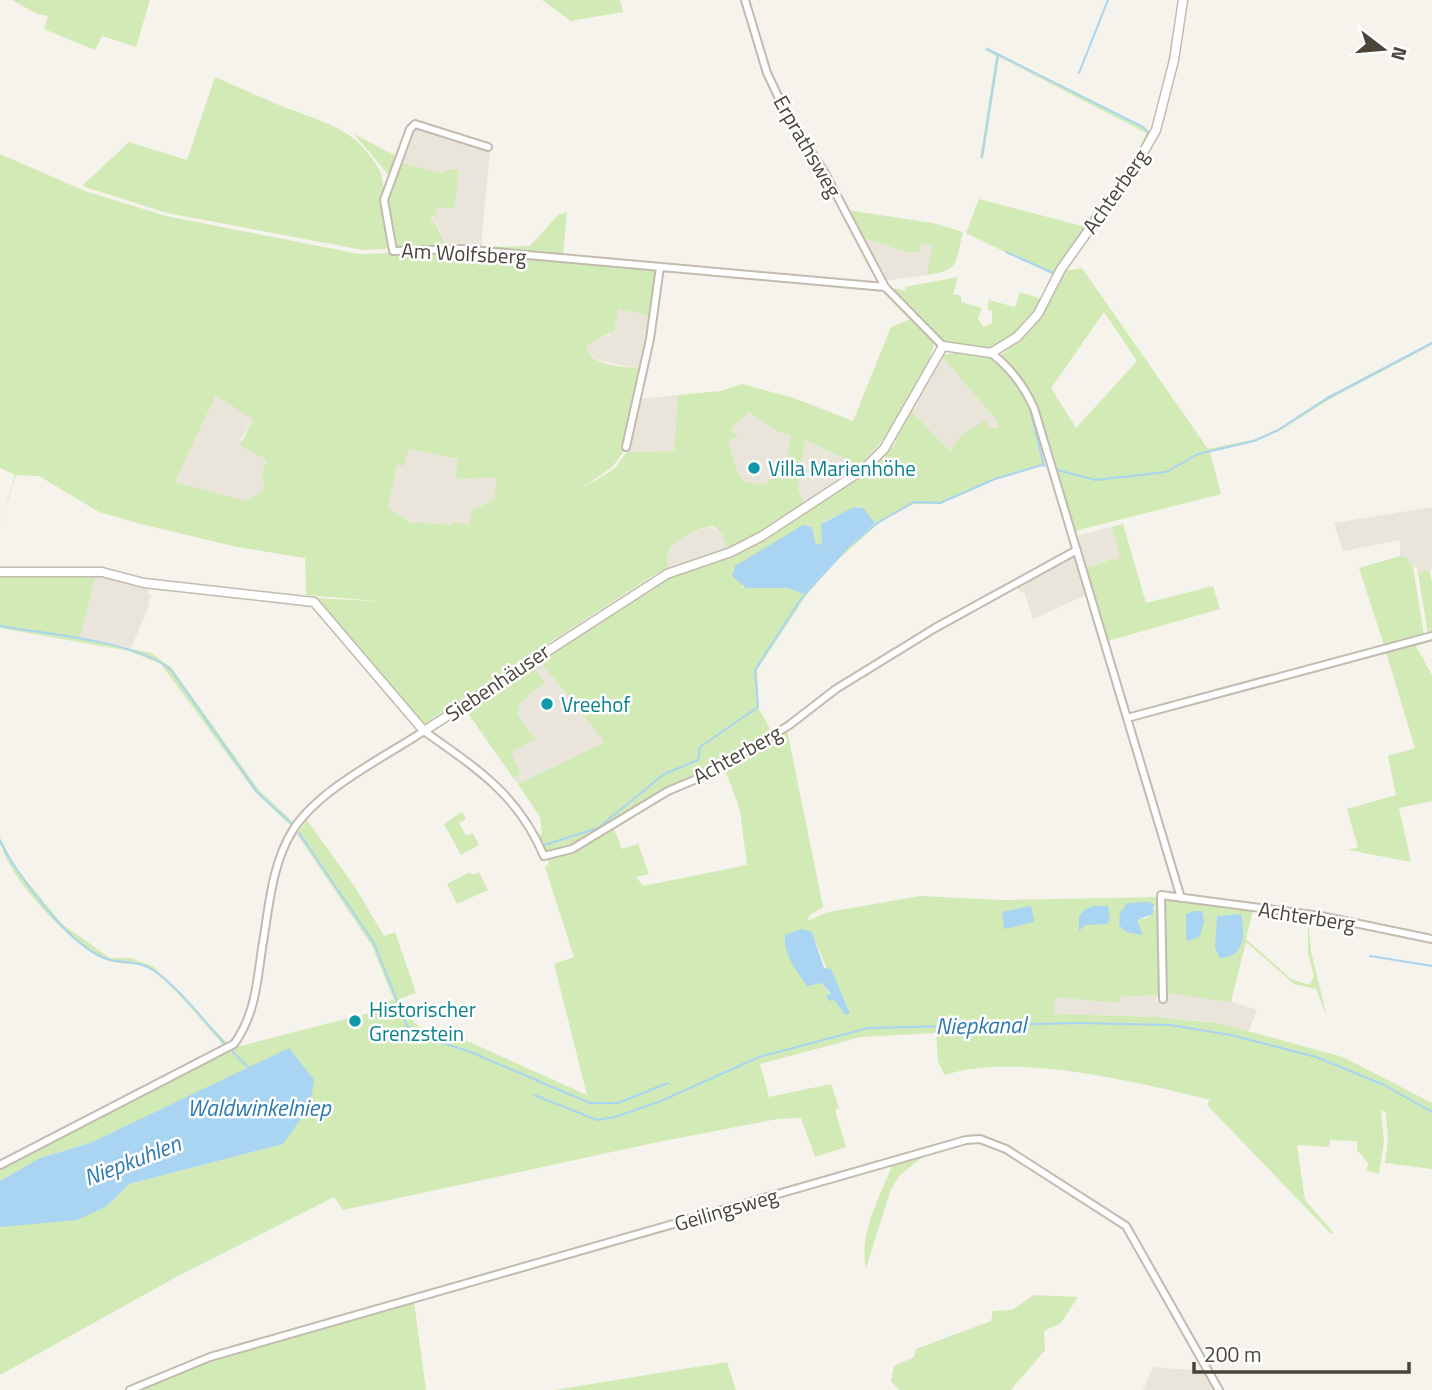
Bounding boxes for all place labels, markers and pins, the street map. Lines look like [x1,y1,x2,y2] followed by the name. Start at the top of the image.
[768,452,916,484] place label: Villa Marienhöhe
[746,460,762,476] marker: Villa Marienhöhe
[561,688,630,720] place label: Vreehof
[539,696,555,712] marker: Vreehof
[369,993,476,1049] place label: Historischer Grenzstein
[347,1013,363,1029] marker: Historischer Grenzstein

